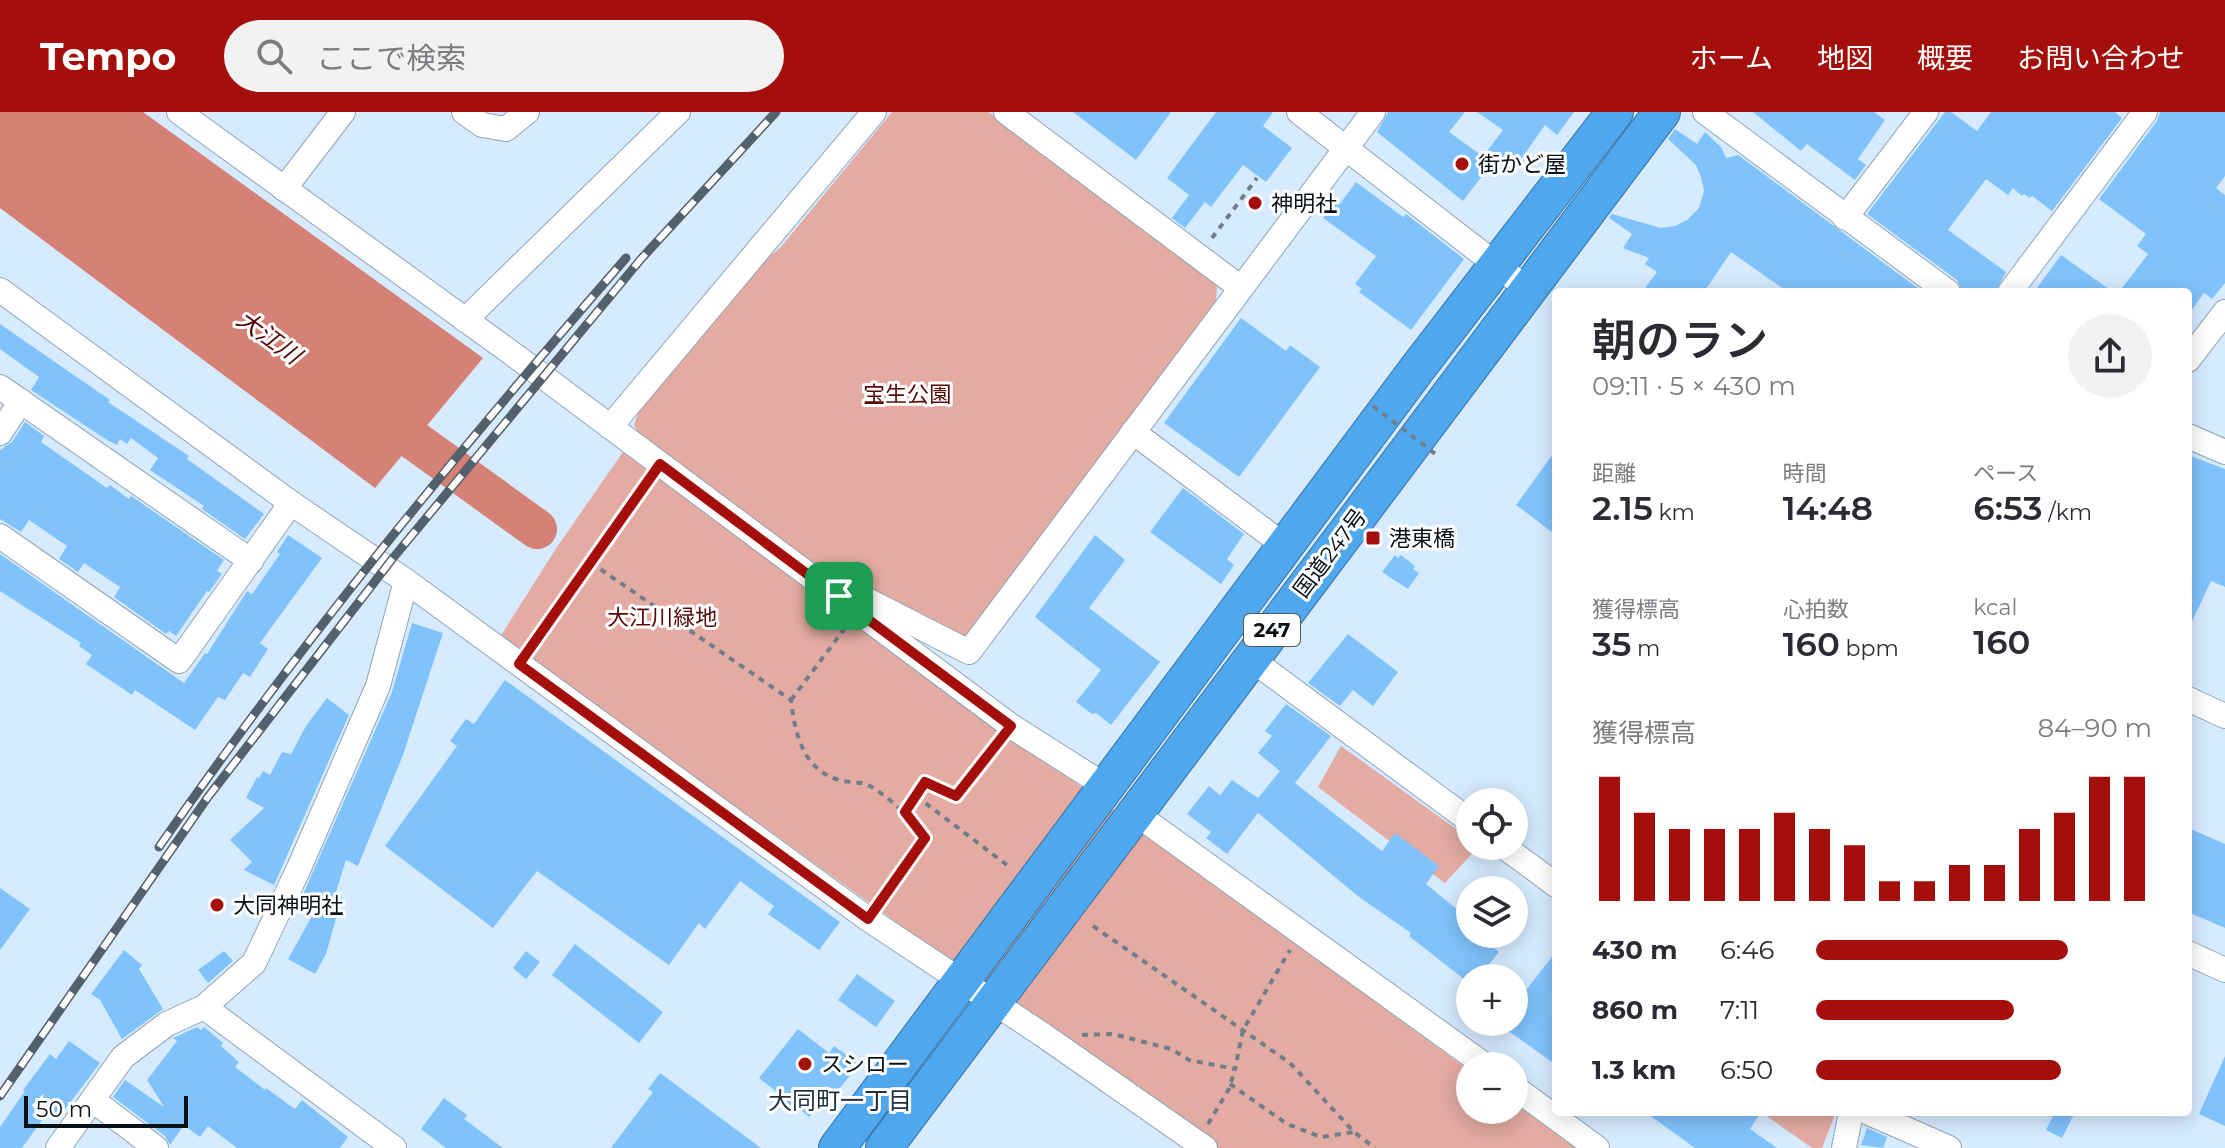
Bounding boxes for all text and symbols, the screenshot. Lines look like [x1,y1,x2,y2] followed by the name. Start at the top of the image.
[224,20,784,92] search box
[40,33,176,80] text: Tempo
[252,34,296,78] icon: search
[316,40,466,77] text: ここで検索
[1690,41,1773,75] text: ホーム
[1817,41,1873,75] text: 地図
[1917,41,1973,75] text: 概要
[2017,41,2185,75] text: お問い合わせ
[1478,151,1566,178] place label: 街かど屋
[1453,155,1471,173] marker: 街かど屋
[1271,190,1337,217] place label: 神明社
[1246,194,1264,212] marker: 神明社
[231,304,309,372] water label: 大江川
[1592,313,1768,367] text: 朝のラン
[2068,314,2152,398] button: share
[1592,370,1796,402] text: 09:11 · 5 × 430 m
[863,381,951,408] park label: 宝生公園
[1592,460,1636,487] text: 距離
[1783,460,1827,487] text: 時間
[1973,460,2038,487] text: ペース
[1592,487,1653,529] text: 2.15
[1783,487,1873,529] text: 14:48
[1973,487,2042,529] text: 6:53
[1653,499,1695,526] text: km
[2042,499,2092,526] text: /km
[1288,503,1372,603] street label: 国道247号
[1389,525,1455,552] place label: 港東橋
[1364,529,1382,547] marker: 港東橋
[805,562,873,630] pin
[817,574,861,618] icon: arrive
[1973,594,2017,621] text: kcal
[1592,596,1680,623] text: 獲得標高
[1783,596,1849,623] text: 心拍数
[607,604,717,631] park label: 大江川緑地
[1244,614,1300,646] road number: 247
[1973,621,2030,663] text: 160
[1592,623,1631,665] text: 35
[1783,623,1840,665] text: 160
[1631,635,1660,662] text: m
[1840,635,1899,662] text: bpm
[2038,712,2152,744] text: 84–90 m
[1592,717,1696,749] text: 獲得標高
[1456,788,1528,1124] map controls
[1456,788,1528,860] button: locate
[1456,876,1528,948] button: layers
[233,892,343,919] place label: 大同神明社
[208,896,226,914] marker: 大同神明社
[1592,934,1677,966] text: 430 m
[1720,934,1774,966] text: 6:46
[1456,964,1528,1036] button: +
[1592,994,1678,1026] text: 860 m
[1720,994,1759,1026] text: 7:11
[821,1051,909,1078] place label: スシロー
[1456,1052,1528,1124] button: −
[1592,1054,1676,1086] text: 1.3 km
[1720,1054,1773,1086] text: 6:50
[796,1055,814,1073] marker: スシロー
[768,1086,912,1115] district label: 大同町一丁目
[24,1092,188,1128] scale bar
[36,1096,92,1123] text: 50 m

